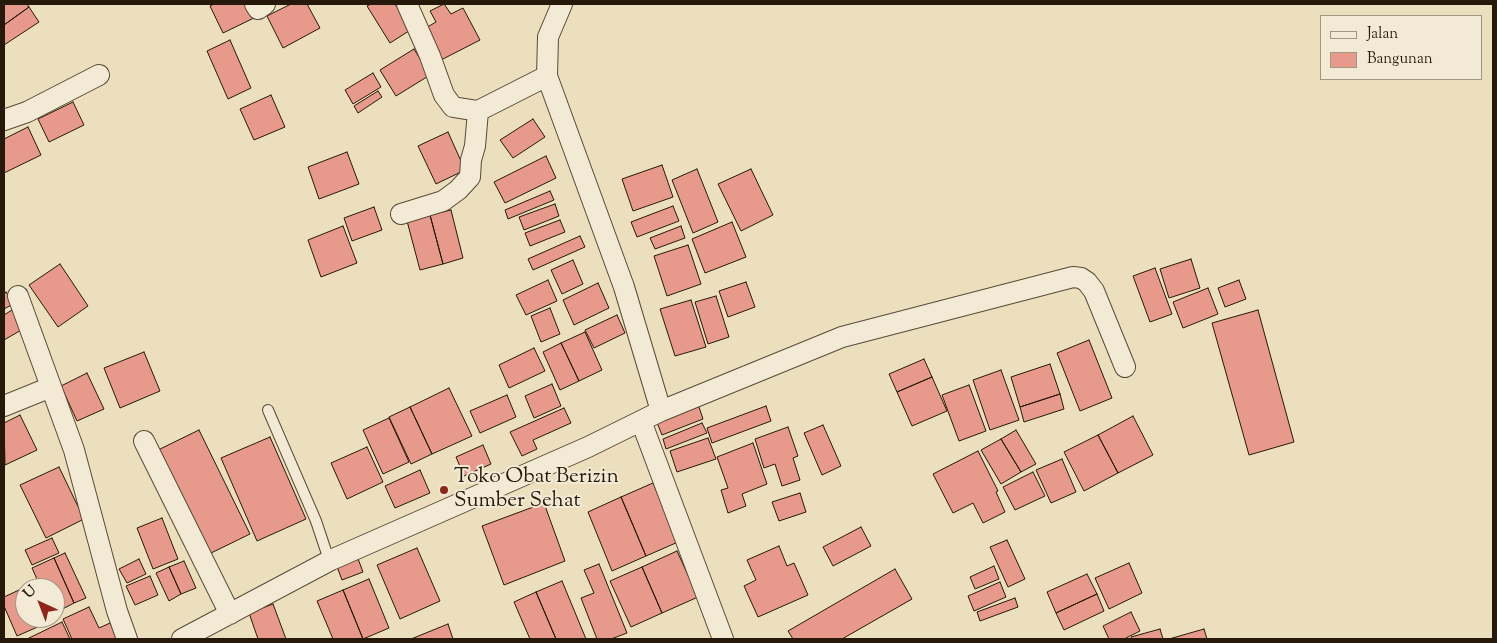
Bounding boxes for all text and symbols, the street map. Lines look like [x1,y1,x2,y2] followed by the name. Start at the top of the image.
[1320,15,1482,80] legend
[1367,24,1398,45] text: Jalan
[1367,49,1433,70] text: Bangunan
[454,465,619,515] place label: Toko Obat Berizin Sumber Sehat
[438,484,450,496] marker: Toko Obat Berizin Sumber Sehat
[15,578,65,628] north arrow
[19,582,41,604] text: U

